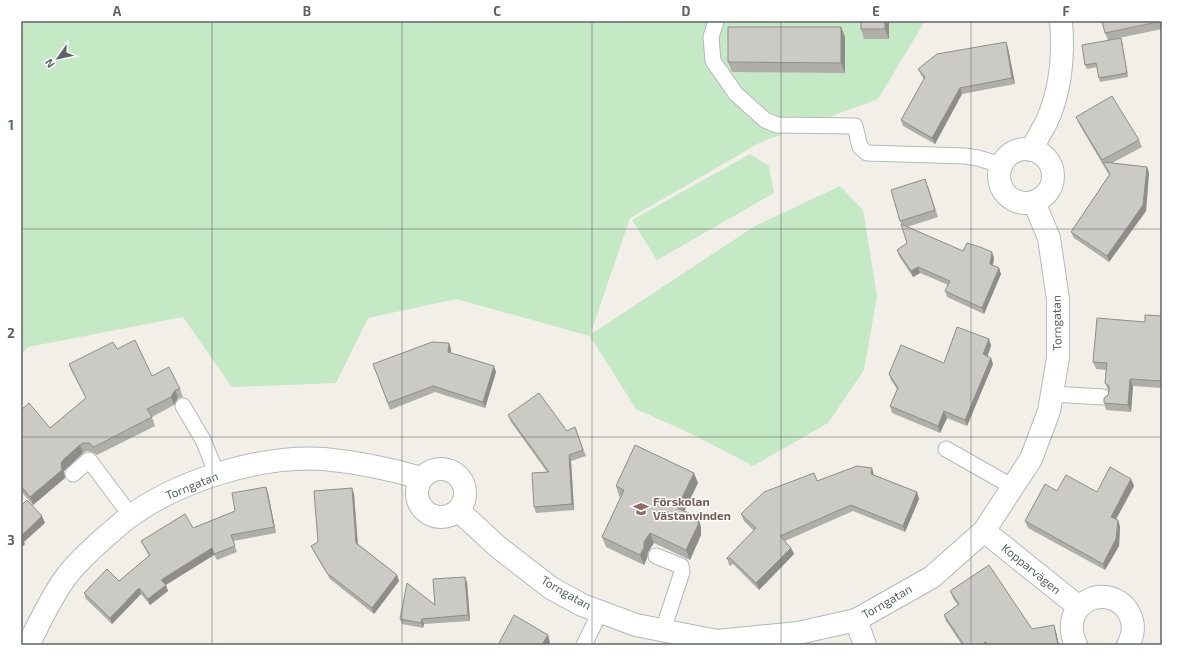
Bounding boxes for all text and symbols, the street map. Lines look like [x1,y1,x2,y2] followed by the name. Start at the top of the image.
[113,3,122,19] text: A
[303,3,311,19] text: B
[493,3,501,19] text: C
[682,3,691,19] text: D
[872,3,880,19] text: E
[1062,3,1070,19] text: F
[38,38,78,78] north arrow
[42,57,57,71] text: N
[8,117,14,133] text: 1
[1049,295,1063,351] street label: Torngatan
[7,325,15,341] text: 2
[163,468,220,502] street label: Torngatan
[653,494,731,522] place label: Förskolan Västanvinden
[632,500,650,518] school or university icon: Förskolan Västanvinden
[7,532,15,548] text: 3
[999,540,1064,596] street label: Kopparvägen
[539,572,594,612] street label: Torngatan
[859,581,914,621] street label: Torngatan

